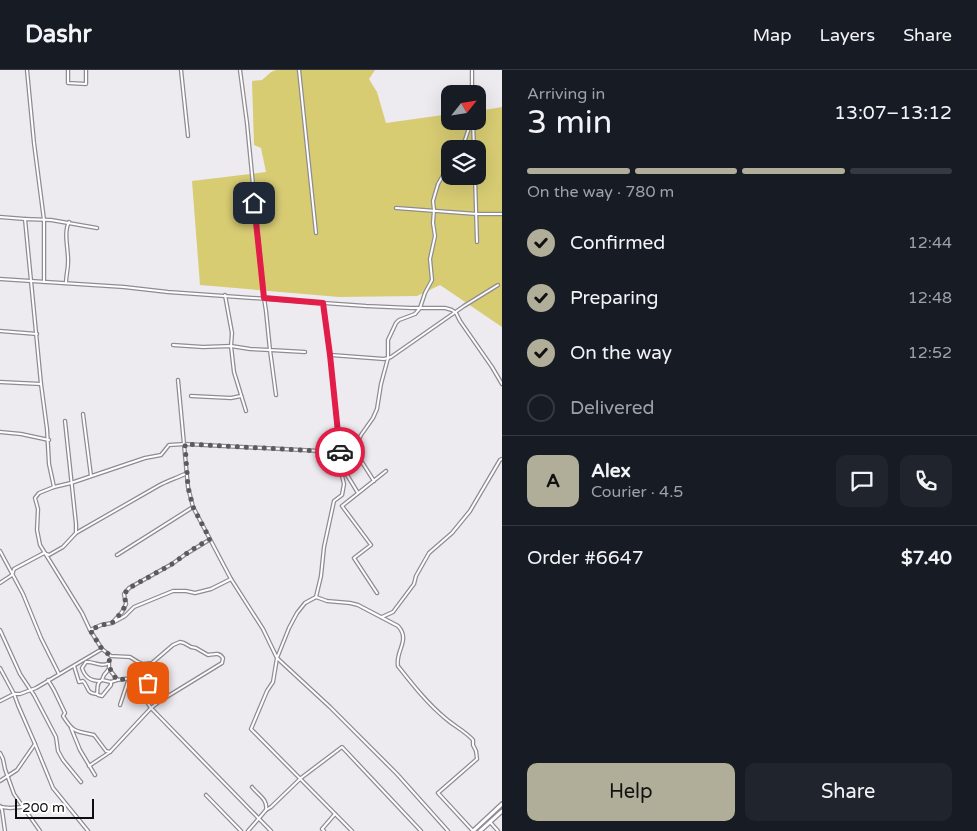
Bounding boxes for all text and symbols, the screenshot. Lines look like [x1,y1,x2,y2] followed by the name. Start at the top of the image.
[25,20,92,49] text: Dashr
[753,24,792,46] text: Map
[820,24,875,46] text: Layers
[903,24,952,46] text: Share
[527,84,605,104] text: Arriving in
[441,85,486,130] north arrow
[441,85,486,185] map controls
[834,102,952,124] text: 13:07–13:12
[527,104,612,142] text: 3 min
[441,140,486,185] button: layers
[233,182,275,224] pin
[527,182,674,202] text: On the way · 780 m
[240,189,268,217] icon: home
[527,229,555,257] icon: check
[570,232,665,254] text: Confirmed
[908,233,952,253] text: 12:44
[527,284,555,312] icon: check
[570,287,659,309] text: Preparing
[908,288,952,308] text: 12:48
[527,339,555,367] icon: check
[570,342,672,364] text: On the way
[908,343,952,363] text: 12:52
[570,397,655,419] text: Delivered
[315,427,365,477] courier
[326,438,354,466] icon: car
[836,455,888,507] button: chat
[900,455,952,507] button: phone
[591,460,631,482] text: Alex
[546,470,560,492] text: A
[591,482,683,502] text: Courier · 4.5
[527,547,644,569] text: Order #6647
[901,547,952,569] text: $7.40
[127,662,169,704] pin
[134,669,162,697] icon: bag
[527,763,735,821] button: Help
[745,763,952,821] button: Share
[15,796,94,819] scale bar
[22,799,65,816] text: 200 m

